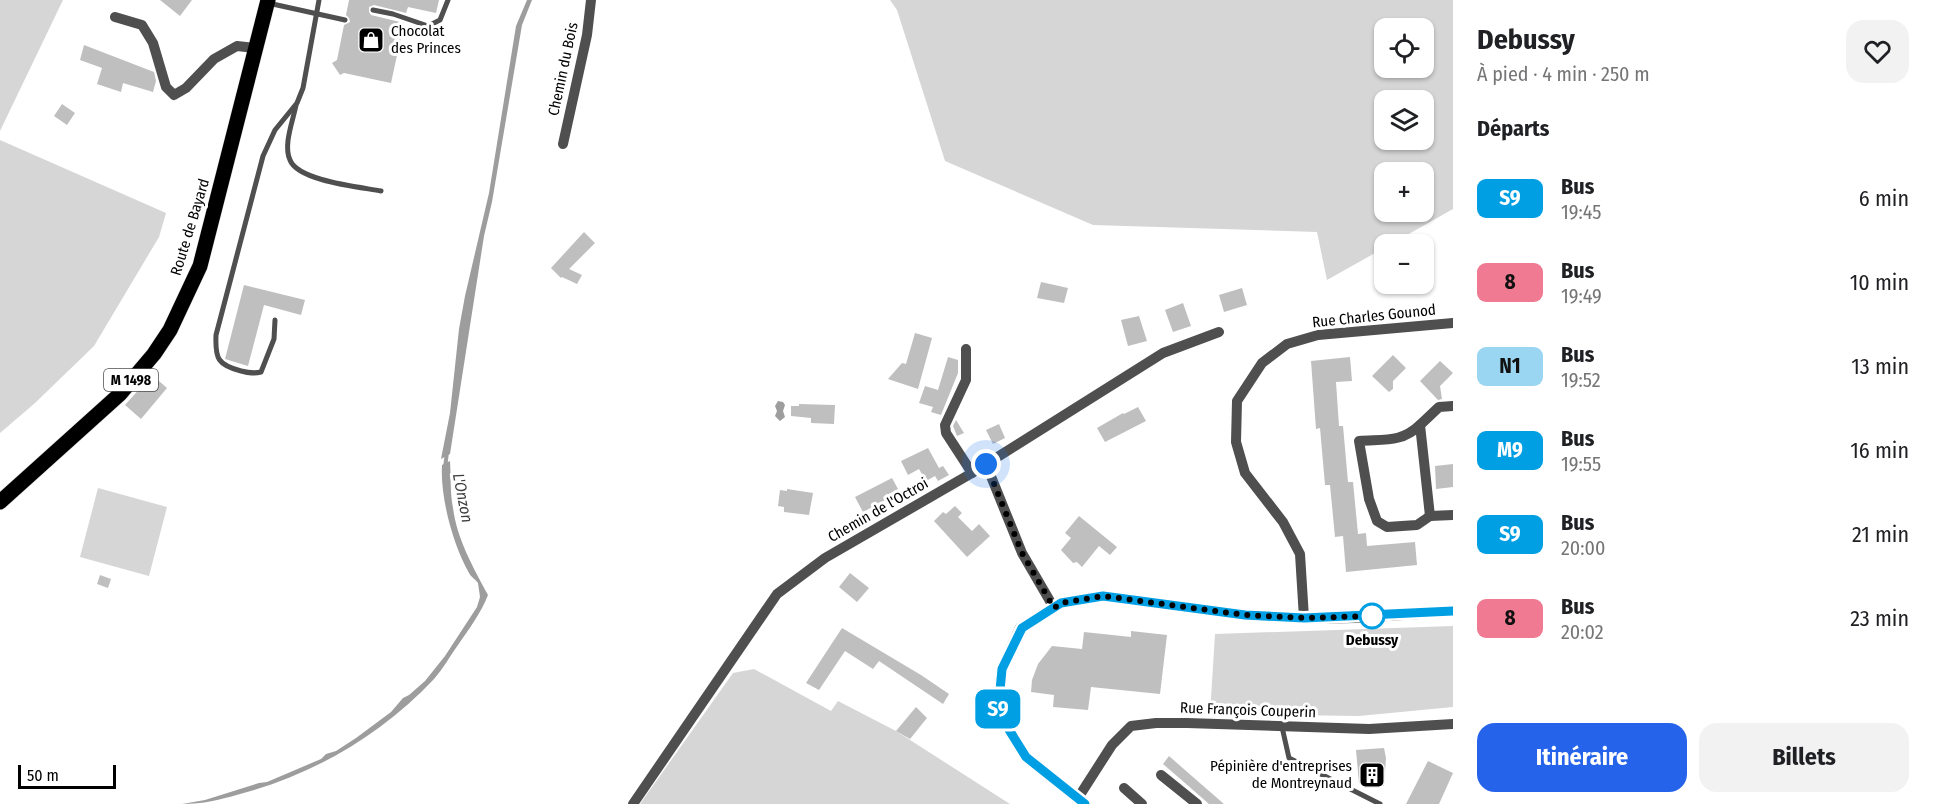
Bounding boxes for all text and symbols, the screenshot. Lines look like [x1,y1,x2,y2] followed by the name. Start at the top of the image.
[1374,18,1434,294] map controls
[1374,18,1434,78] button: locate
[1846,20,1909,83] button: heart
[544,21,582,117] street label: Chemin du Bois
[391,22,461,57] place label: Chocolat des Princes
[1477,23,1575,56] text: Debussy
[356,25,386,55] shop icon: Chocolat des Princes
[1477,62,1650,86] text: À pied · 4 min · 250 m
[1374,90,1434,150] button: layers
[1477,115,1549,142] text: Départs
[1374,162,1434,222] button: +
[1561,173,1594,200] text: Bus
[167,176,213,278] street label: Route de Bayard
[1499,185,1521,211] text: S9
[1859,185,1909,212] text: 6 min
[1561,200,1601,224] text: 19:45
[1374,234,1434,294] button: −
[1561,257,1594,284] text: Bus
[1504,269,1516,295] text: 8
[1850,269,1909,296] text: 10 min
[1561,284,1602,308] text: 19:49
[1311,301,1437,331] street label: Rue Charles Gounod
[1561,341,1594,368] text: Bus
[1499,353,1521,379] text: N1
[1851,353,1909,380] text: 13 min
[1561,368,1601,392] text: 19:52
[104,369,158,391] road number: M 1498
[1561,425,1594,452] text: Bus
[1497,437,1523,463] text: M9
[1850,437,1909,464] text: 16 min
[971,449,1001,479] your location
[1561,452,1601,476] text: 19:55
[449,472,477,524] water label: L'Onzon
[825,474,931,546] street label: Chemin de l'Octroi
[1561,509,1594,536] text: Bus
[1499,521,1521,547] text: S9
[1852,521,1909,548] text: 21 min
[1561,536,1605,560] text: 20:00
[1561,593,1594,620] text: Bus
[1359,603,1385,629] marker: Debussy
[1504,605,1516,631] text: 8
[1850,605,1909,632] text: 23 min
[1561,620,1604,644] text: 20:02
[1346,631,1399,649] place label: Debussy
[971,690,1025,728] line badge: S9
[987,696,1009,722] text: S9
[1180,699,1316,721] street label: Rue François Couperin
[1477,723,1687,792] button: Itinéraire
[1699,723,1909,792] button: Billets
[1210,757,1352,792] place label: Pépinière d'entreprises de Montreynaud
[1357,760,1387,790] building icon: Pépinière d'entreprises de Montreynaud
[18,762,116,790] scale bar
[27,766,59,785] text: 50 m

